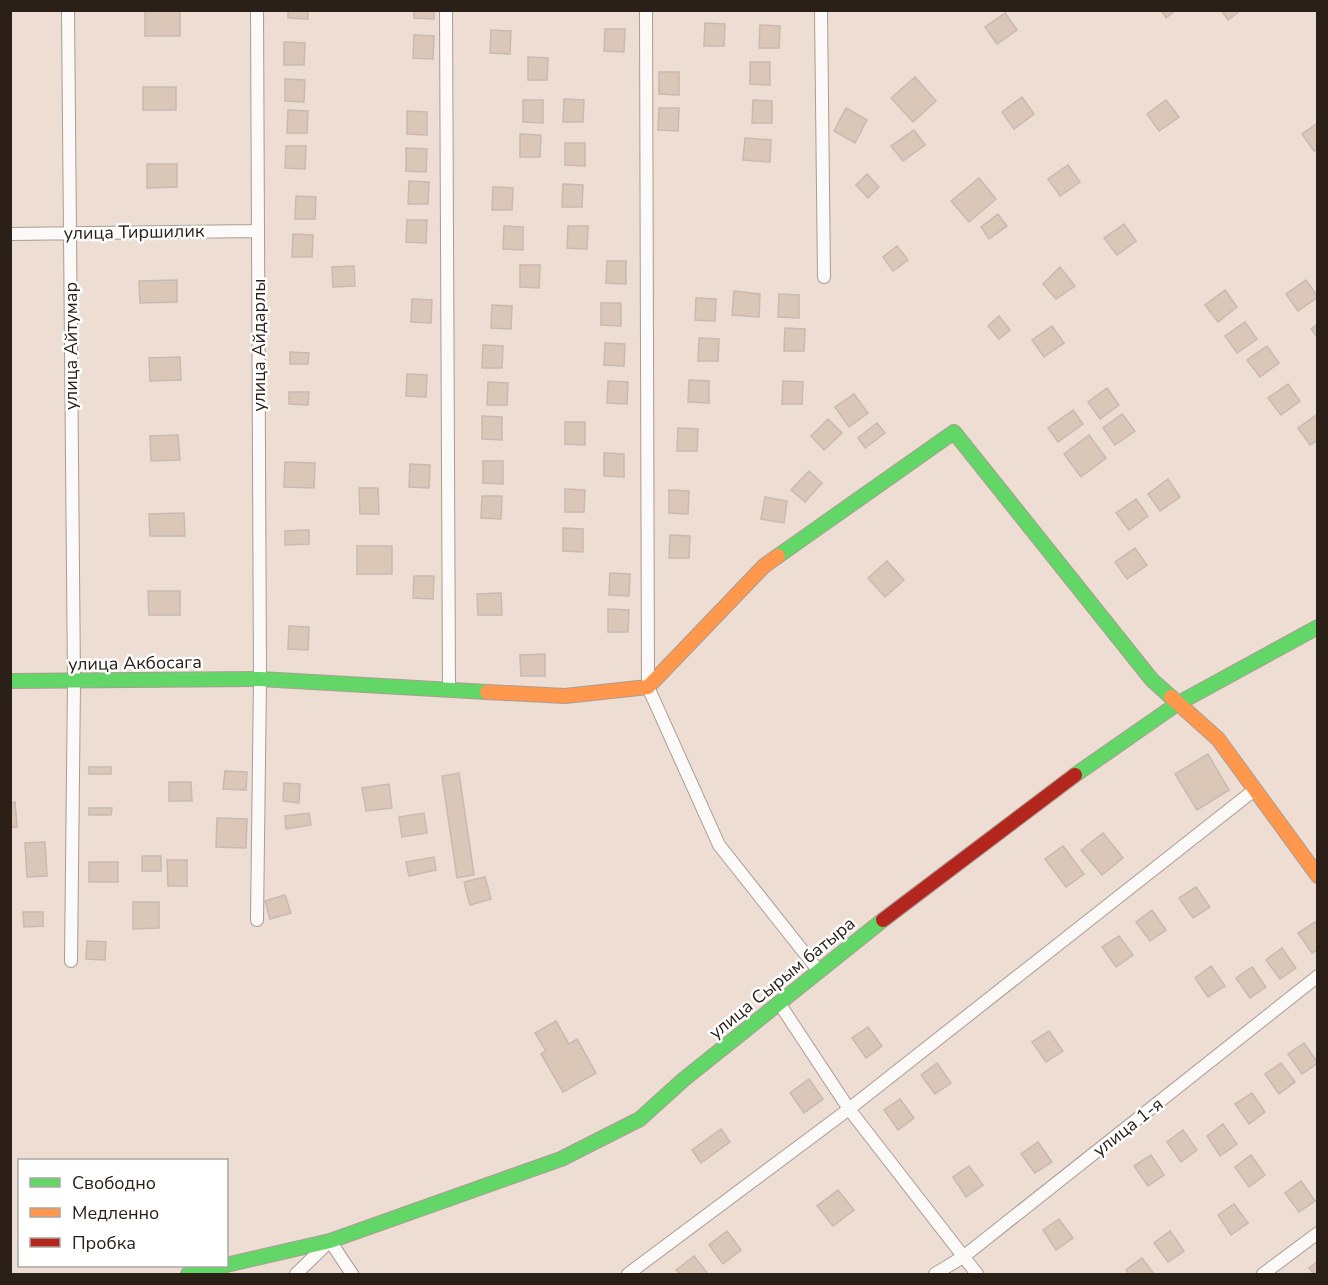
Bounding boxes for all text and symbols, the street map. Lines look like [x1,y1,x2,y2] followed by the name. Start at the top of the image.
[63,219,205,245] street label: улица Тиршилик
[247,279,271,411] street label: улица Айдарлы
[59,282,83,410] street label: улица Айтумар
[68,650,202,676] street label: улица Акбосага
[704,911,860,1045] street label: улица Сырым батыра
[1088,1092,1168,1162] street label: улица 1-я
[18,1159,228,1267] legend
[72,1171,156,1195] text: Свободно
[72,1201,159,1225] text: Медленно
[72,1231,136,1255] text: Пробка

